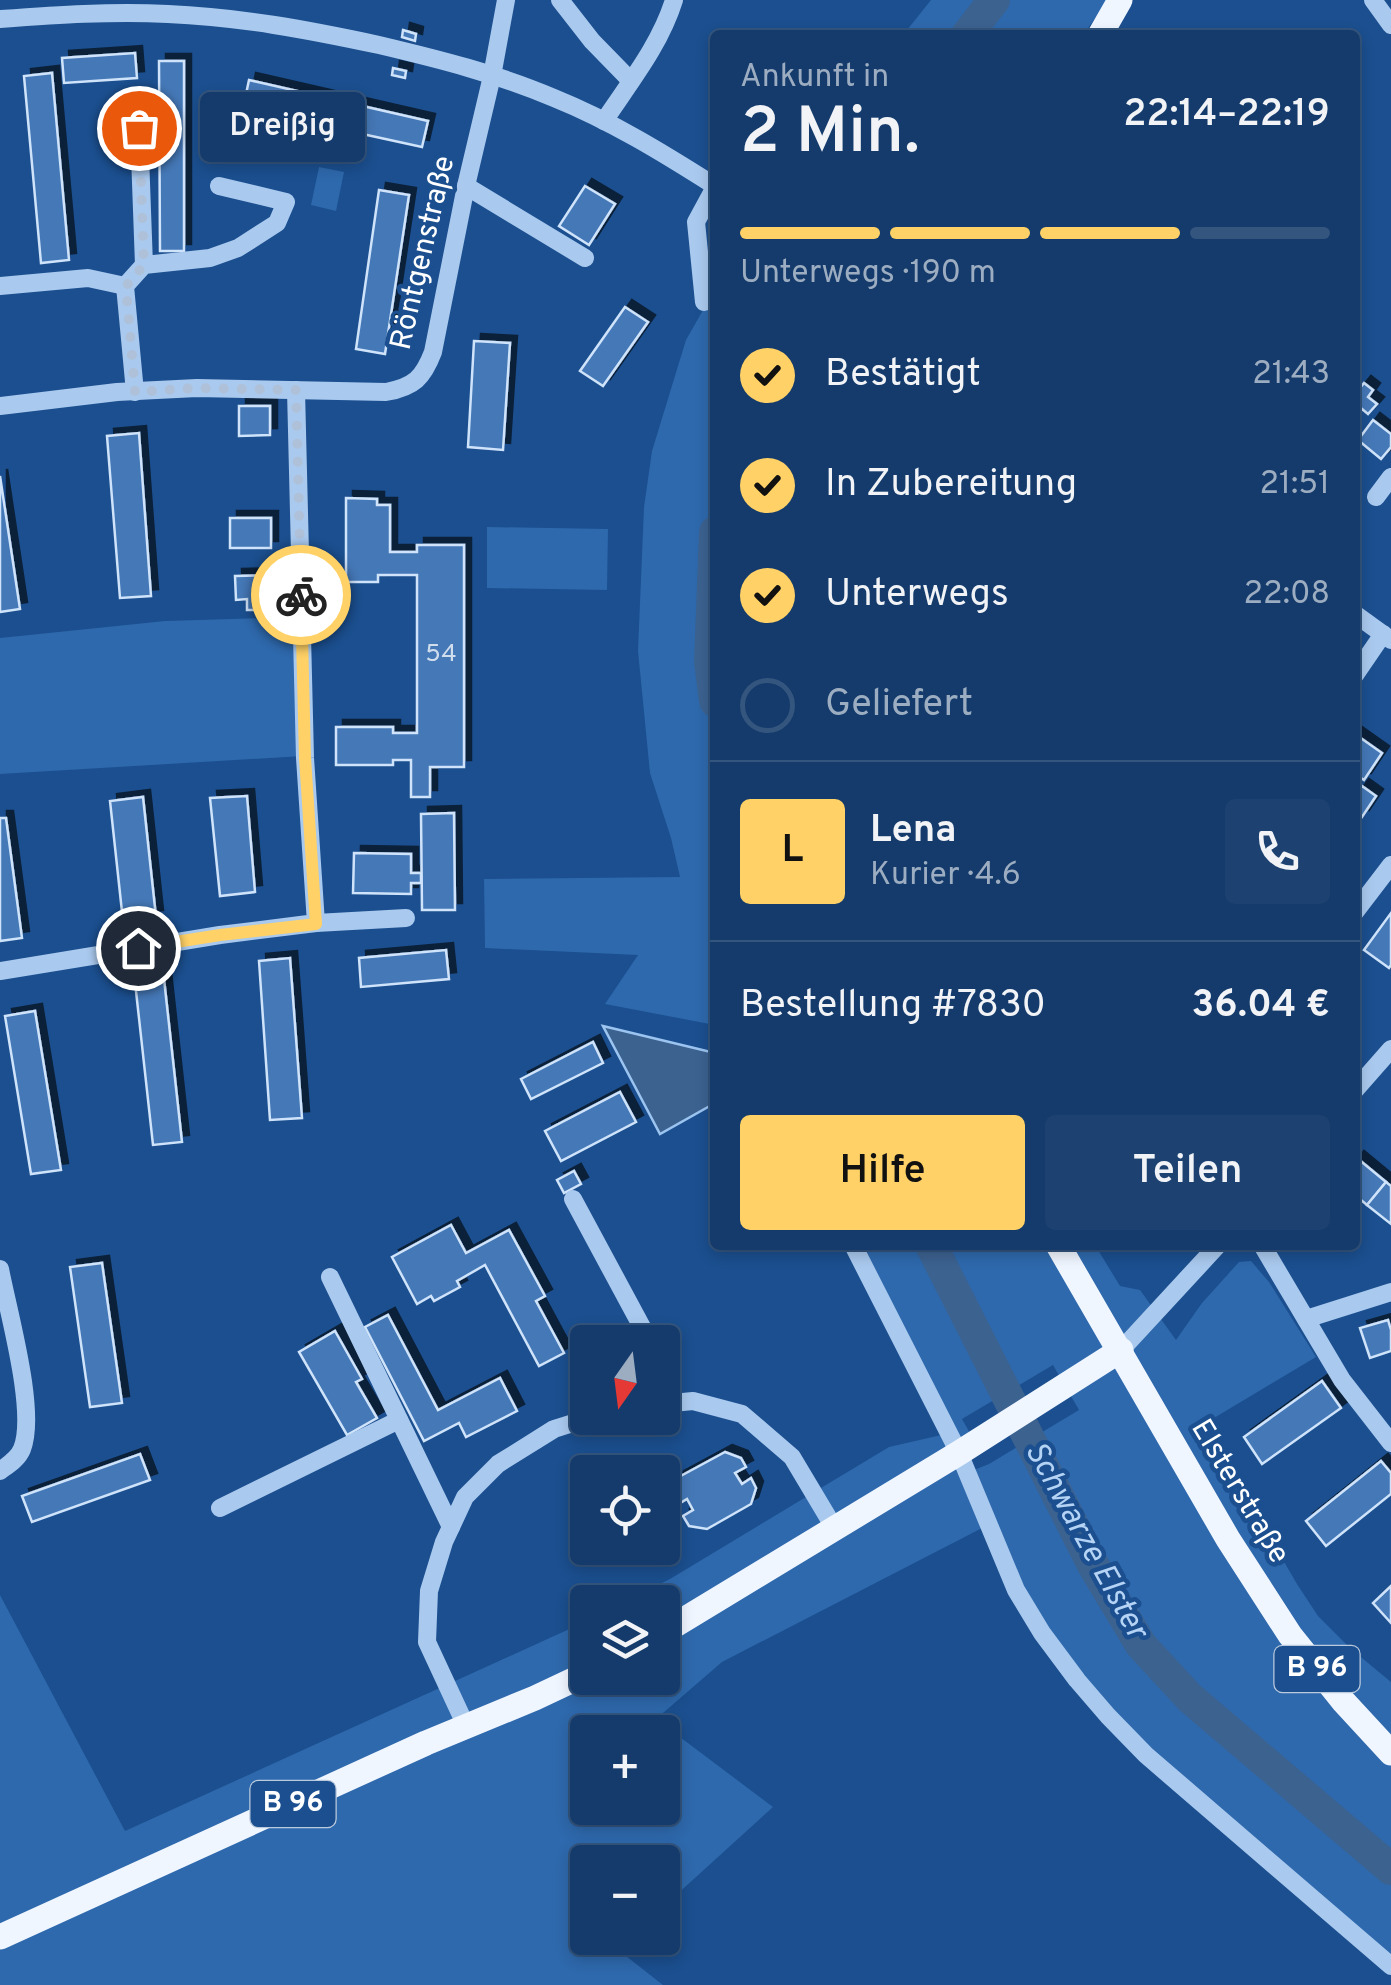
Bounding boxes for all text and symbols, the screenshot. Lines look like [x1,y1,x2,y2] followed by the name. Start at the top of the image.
[740,58,889,98] text: Ankunft in
[97,86,182,171] pin
[1123,91,1330,140] text: 22:14–22:19
[199,93,364,163] callout: Dreißig
[740,94,920,176] text: 2 Min.
[112,101,167,156] icon: bag
[229,107,336,147] text: Dreißig
[384,152,464,354] street label: Röntgenstraße
[740,254,996,294] text: Unterwegs · 190 m
[740,348,795,403] icon: check
[825,351,981,400] text: Bestätigt
[1252,355,1330,395] text: 21:43
[740,458,795,513] icon: check
[825,461,1077,510] text: In Zubereitung
[1259,465,1330,505] text: 21:51
[251,545,351,645] courier
[274,568,329,623] icon: bike
[740,568,795,623] icon: check
[825,571,1009,620] text: Unterwegs
[1244,575,1330,615] text: 22:08
[425,639,457,671] house number: 54
[825,681,973,730] text: Geliefert
[1225,799,1330,904] button: phone
[870,807,957,856] text: Lena
[782,827,803,876] text: L
[870,856,1021,896] text: Kurier · 4.6
[96,906,181,991] pin
[111,921,166,976] icon: home
[740,982,1046,1031] text: Bestellung #7830
[1192,982,1330,1031] text: 36.04 €
[740,1115,1025,1230] button: Hilfe
[1045,1115,1330,1230] button: Teilen
[570,1325,680,1435] north arrow
[570,1325,680,1955] map controls
[1181,1413,1297,1571] street label: Elsterstraße
[1014,1435,1157,1649] water label: Schwarze Elster
[570,1455,680,1565] button: locate
[570,1585,680,1695] button: layers
[1274,1646,1360,1692] road number: B 96
[570,1715,680,1825] button: +
[250,1781,336,1827] road number: B 96
[570,1845,680,1955] button: −

